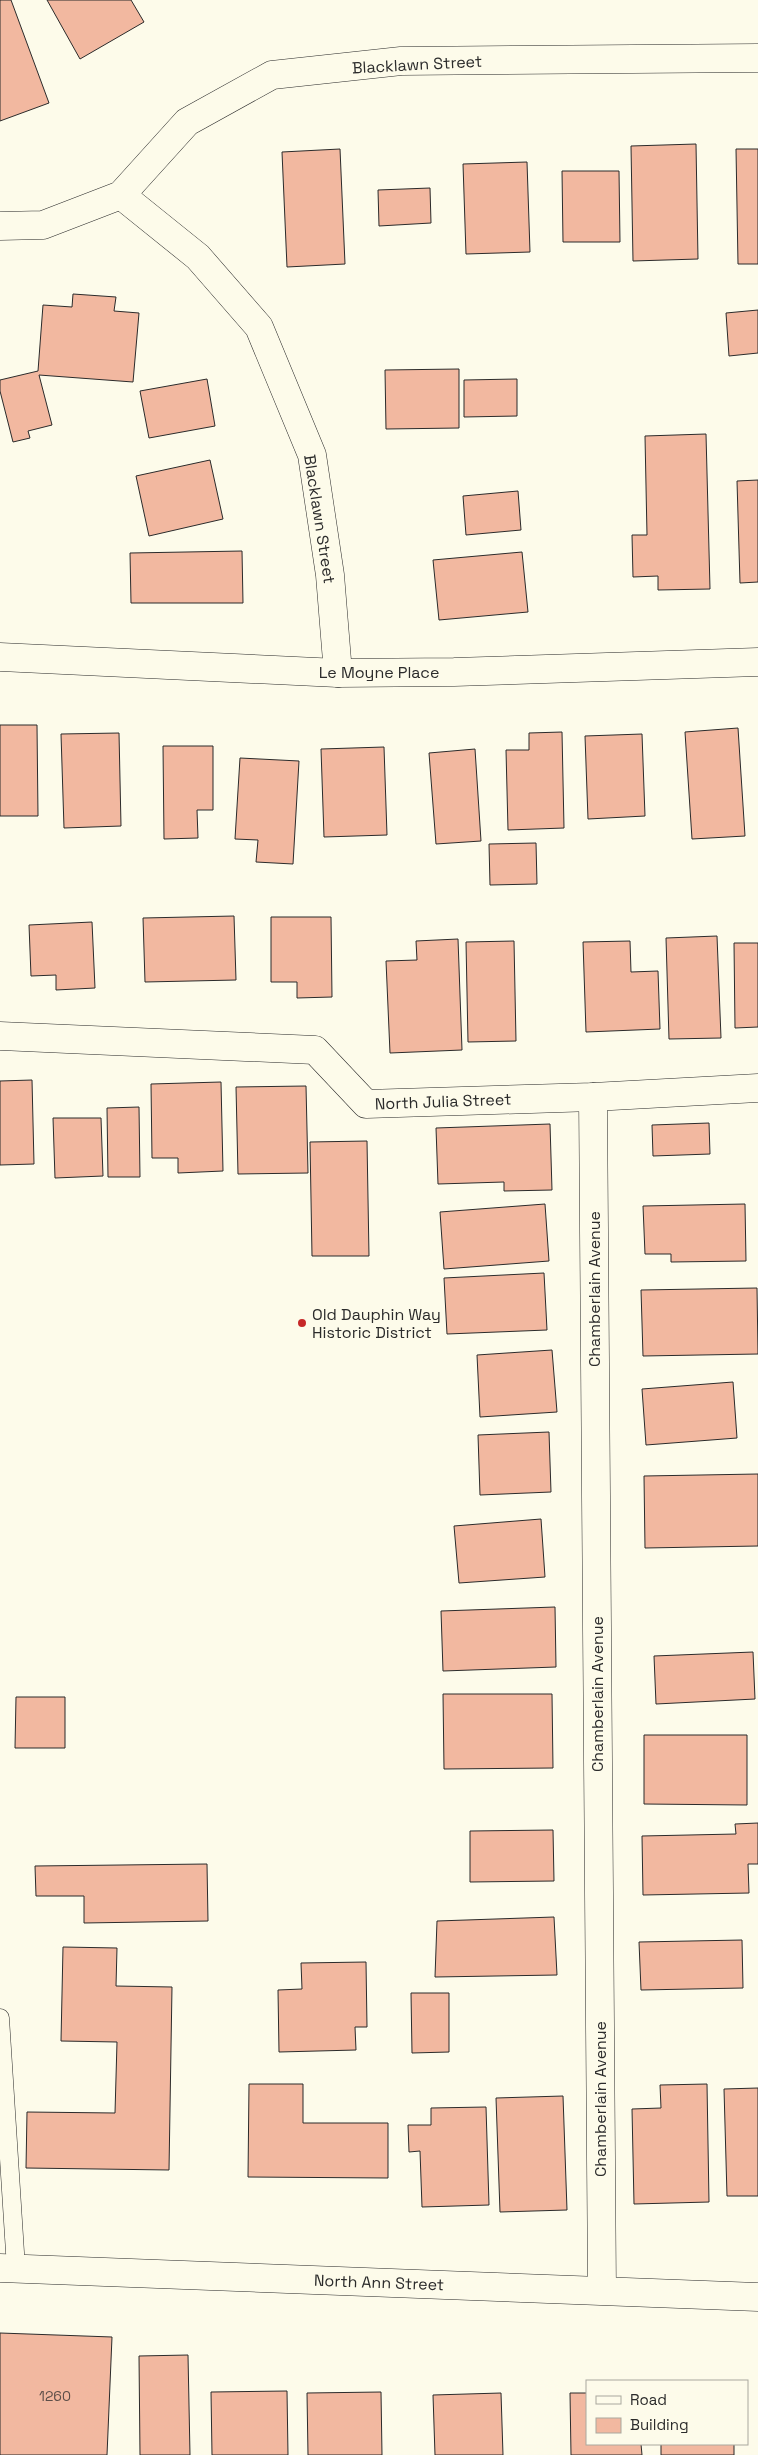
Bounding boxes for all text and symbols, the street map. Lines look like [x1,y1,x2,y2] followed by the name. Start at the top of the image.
[351,51,483,78] street label: Blacklawn Street
[299,453,340,585] street label: Blacklawn Street
[319,662,439,683] street label: Le Moyne Place
[374,1089,512,1114] street label: North Julia Street
[584,1211,605,1367] street label: Chamberlain Avenue
[312,1304,441,1343] place label: Old Dauphin Way Historic District
[296,1317,308,1329] marker: Old Dauphin Way Historic District
[587,1616,608,1772] street label: Chamberlain Avenue
[590,2021,611,2177] street label: Chamberlain Avenue
[313,2270,444,2295] street label: North Ann Street
[586,2380,748,2445] legend
[39,2387,71,2405] house number: 1260
[630,2390,667,2409] text: Road
[630,2415,689,2434] text: Building

